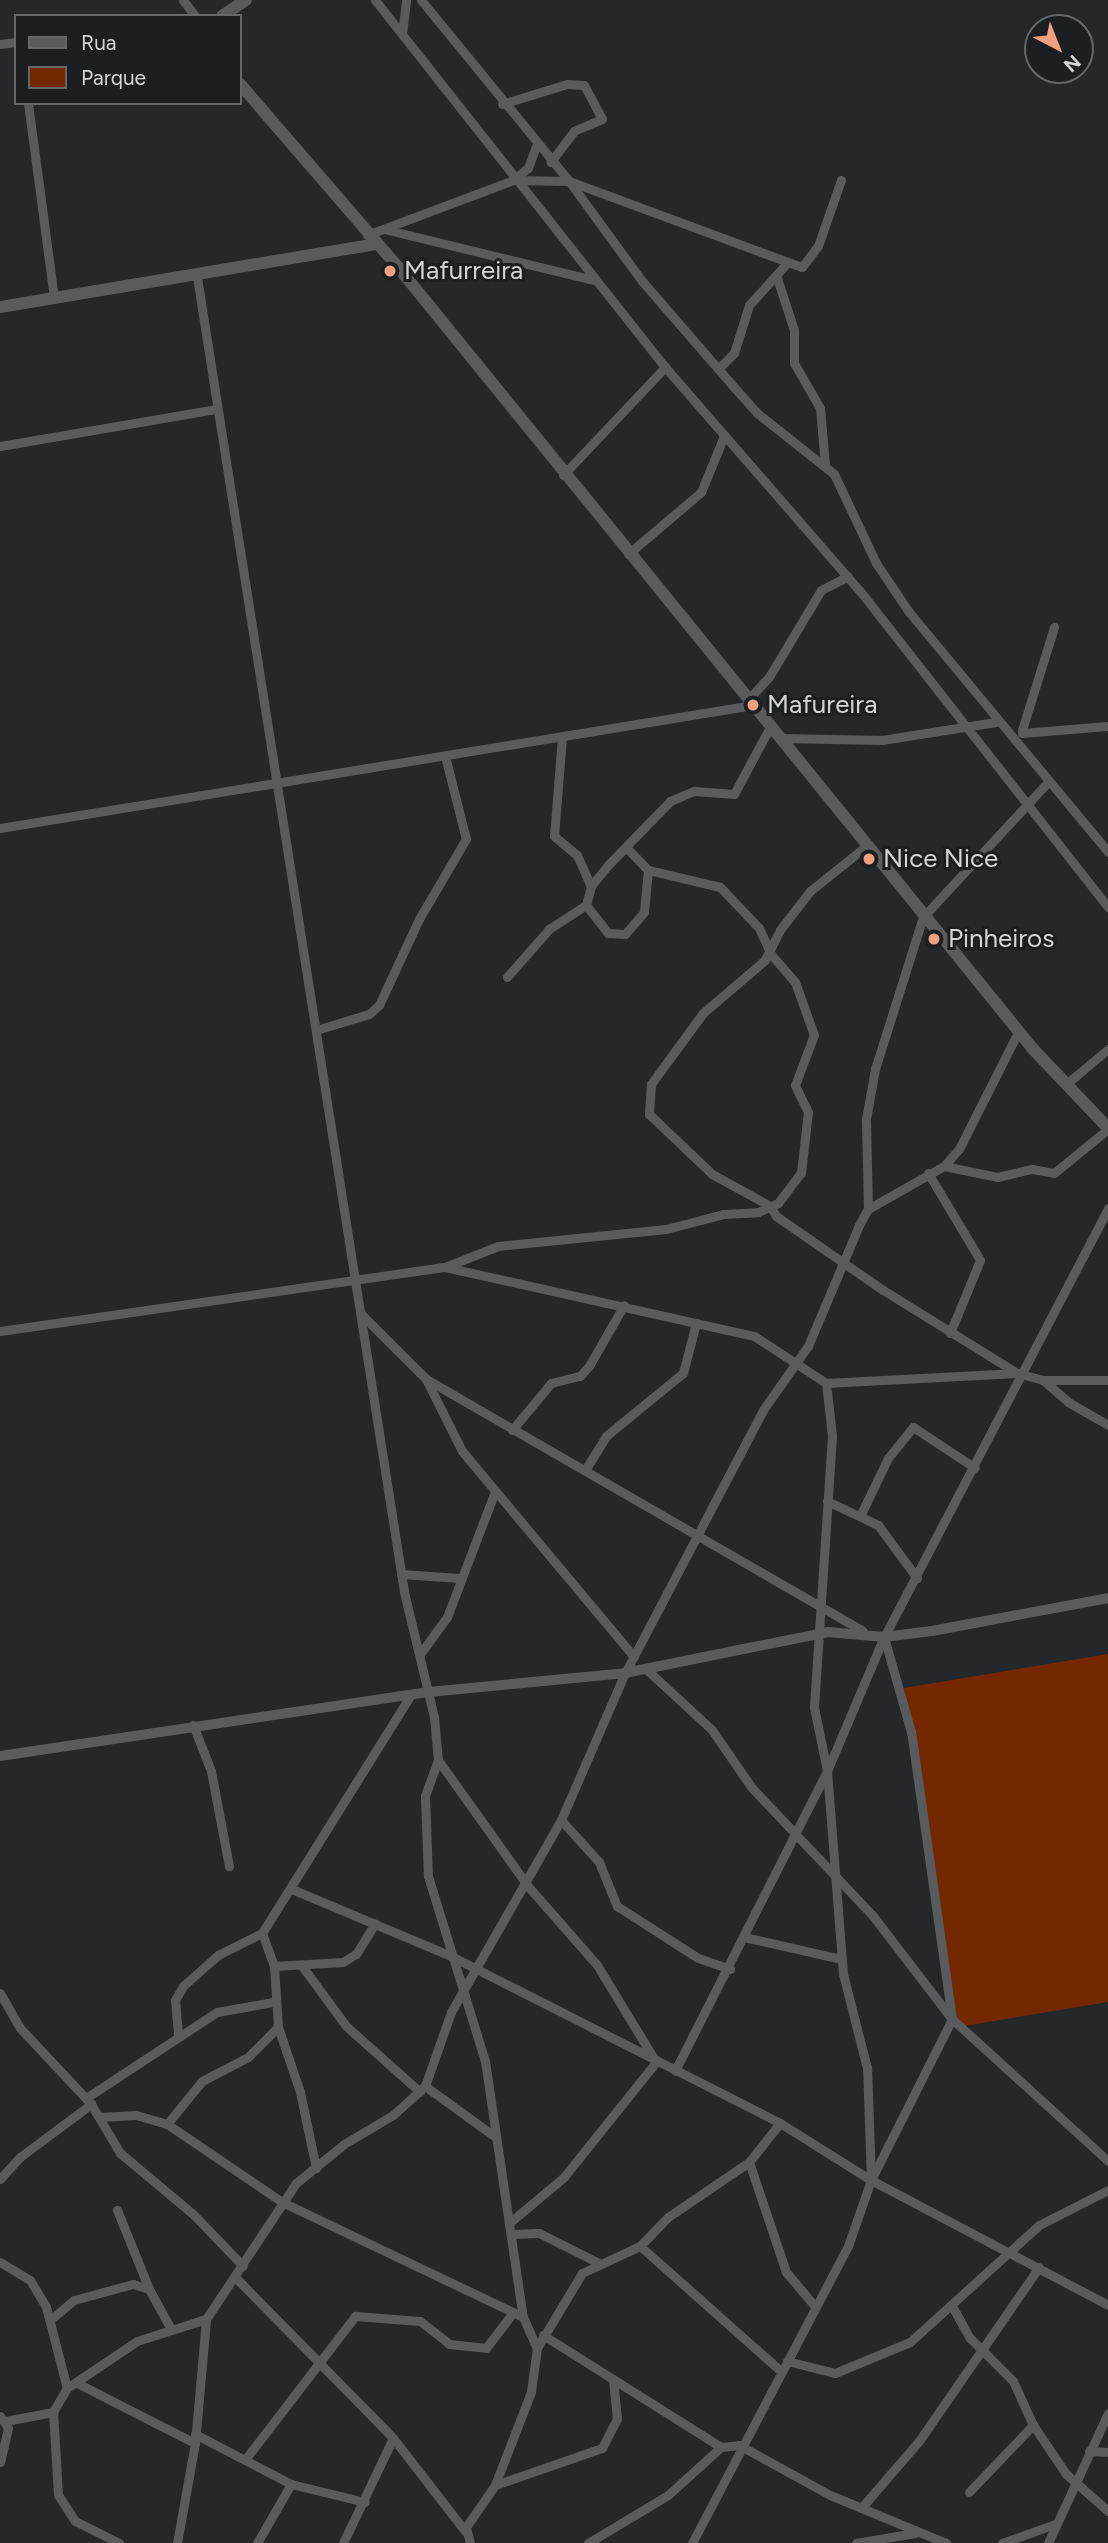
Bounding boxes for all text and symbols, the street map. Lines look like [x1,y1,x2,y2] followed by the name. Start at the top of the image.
[14,14,242,105] legend
[1024,14,1094,84] north arrow
[81,30,117,55] text: Rua
[1059,50,1085,77] text: N
[81,65,146,90] text: Parque
[404,255,523,287] place label: Mafurreira
[382,263,398,279] marker: Mafurreira
[767,689,877,721] place label: Mafureira
[745,697,761,713] marker: Mafureira
[883,843,998,875] place label: Nice Nice
[861,851,877,867] marker: Nice Nice
[948,923,1054,955] place label: Pinheiros
[926,931,942,947] marker: Pinheiros

